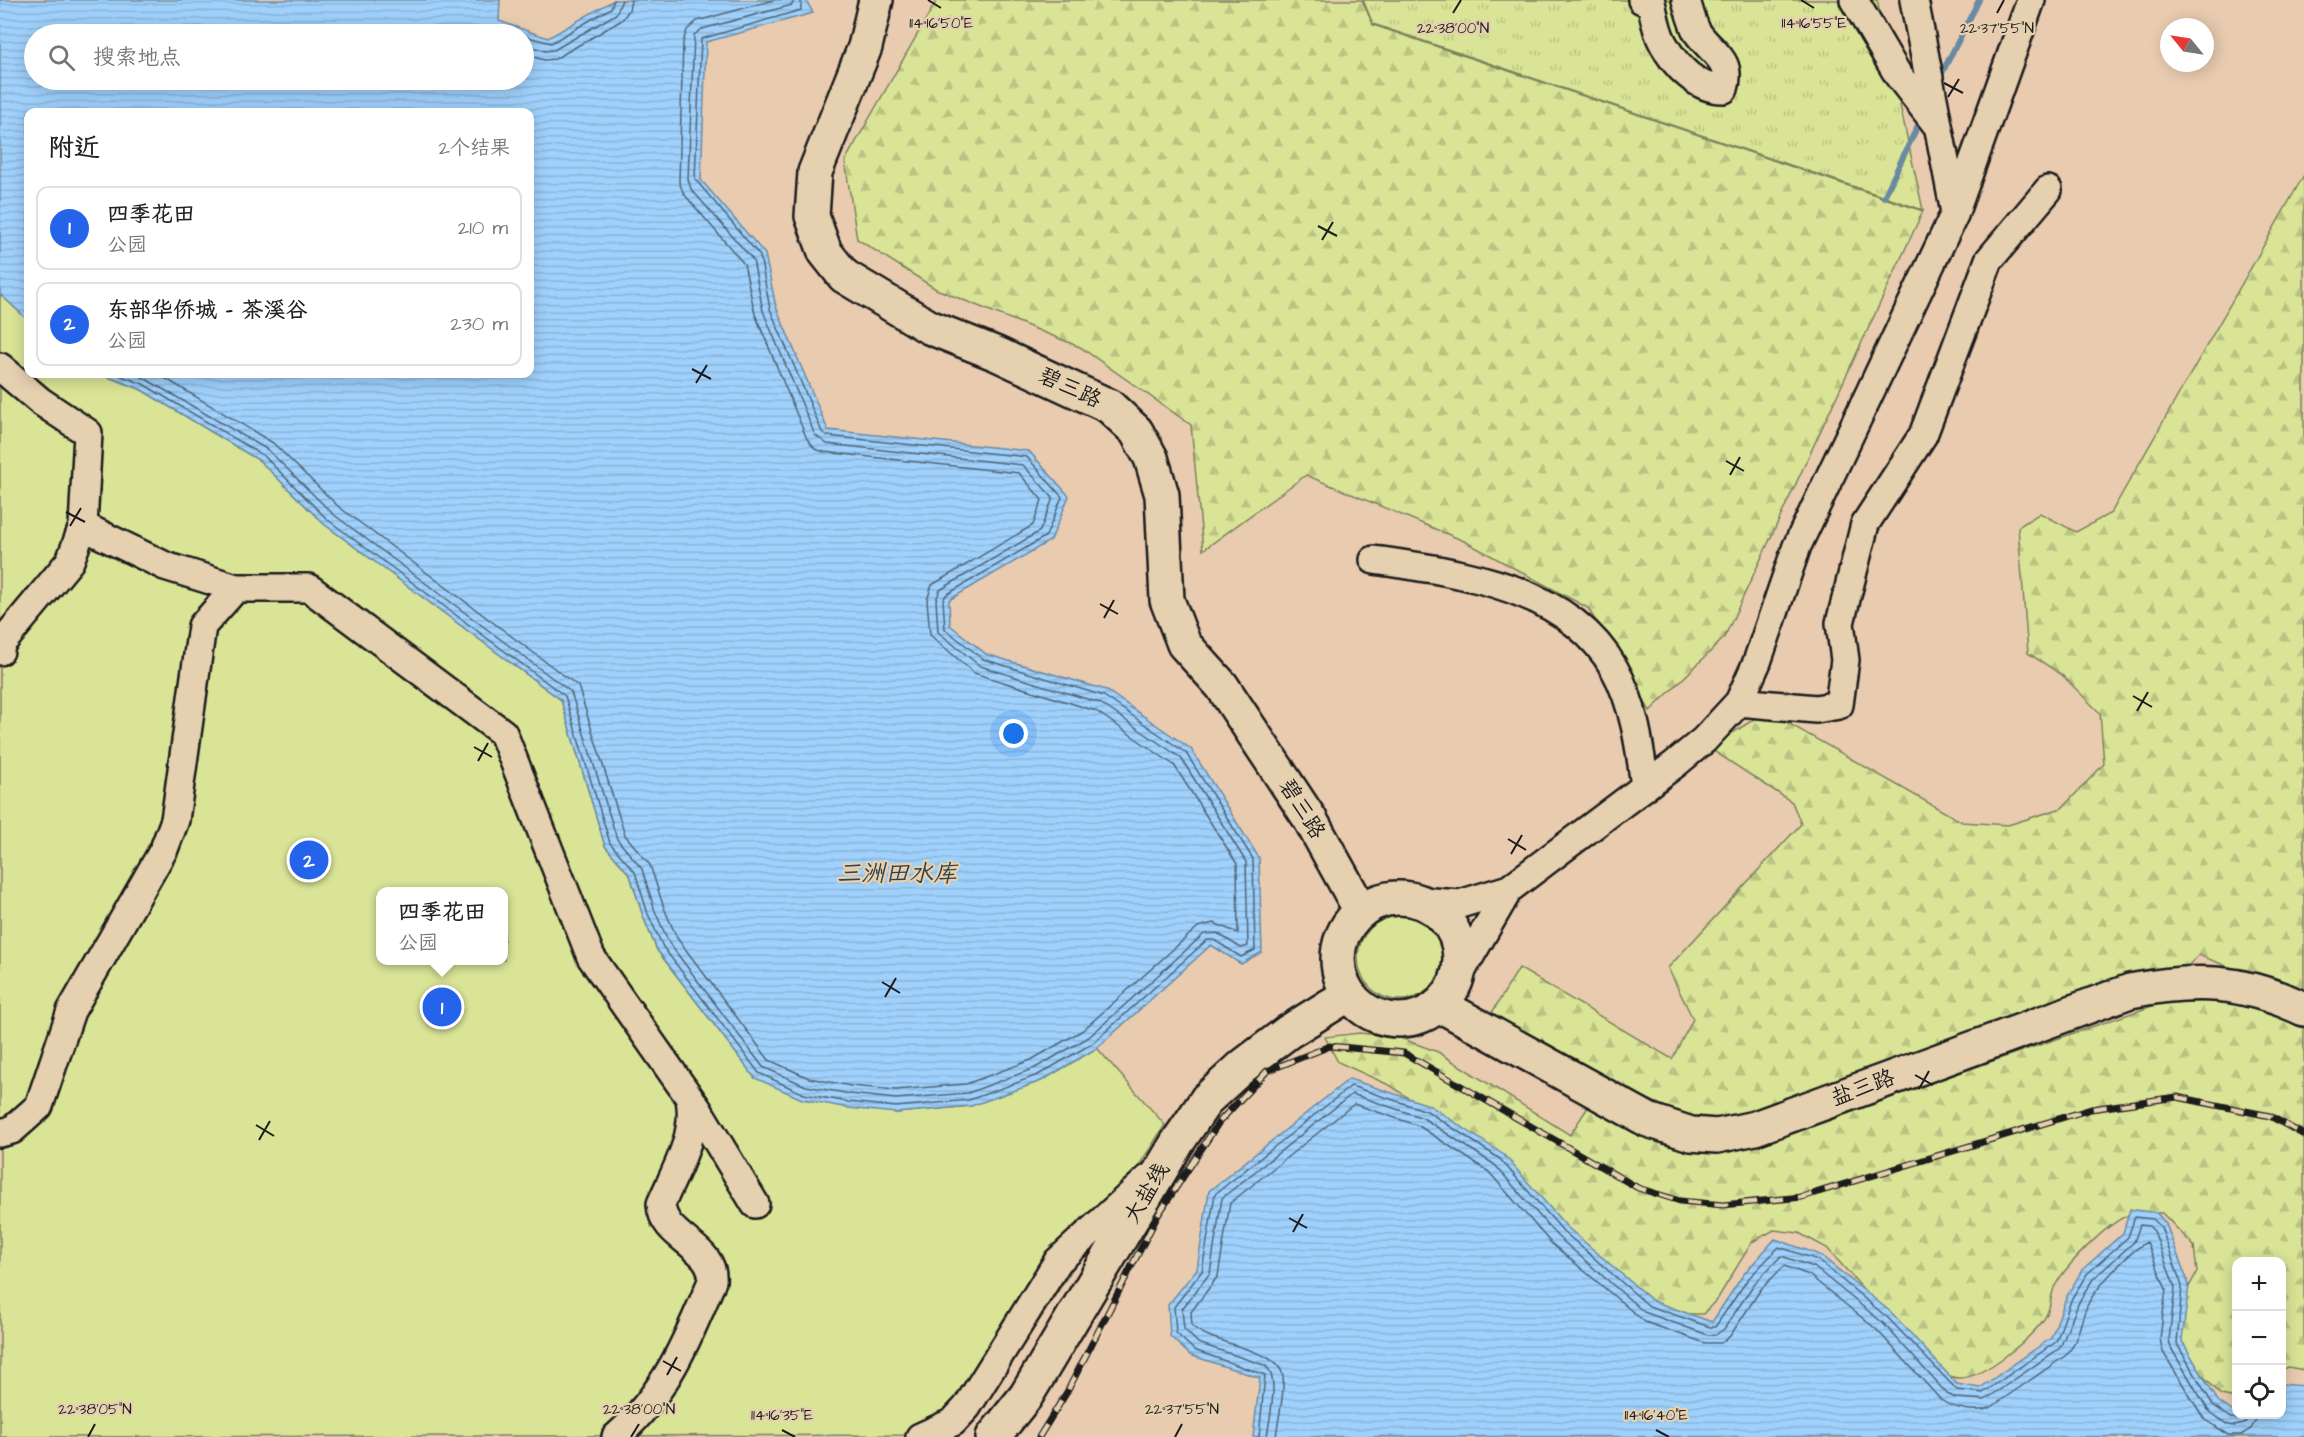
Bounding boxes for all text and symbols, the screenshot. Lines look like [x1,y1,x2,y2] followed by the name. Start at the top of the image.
[909,13,973,34] text: 114°16'50"E
[1782,13,1847,34] text: 114°16'55"E
[1417,18,1489,39] text: 22°38'00"N
[1960,18,2034,39] text: 22°37'55"N
[2160,18,2214,72] north arrow
[24,24,534,90] search box
[45,41,78,74] icon: search
[93,42,181,73] text: 搜索地点
[48,130,100,166] text: 附近
[439,134,510,162] text: 2个结果
[107,199,195,230] text: 四季花田
[68,214,71,242] text: 1
[458,214,508,242] text: 210 m
[107,231,147,259] text: 公园
[107,295,307,326] text: 东部华侨城 - 茶溪谷
[64,310,75,338] text: 2
[450,310,508,338] text: 230 m
[107,327,147,355] text: 公园
[1034,360,1106,416] street label: 碧三路
[999,719,1028,748] your location
[1271,773,1333,845] street label: 碧三路
[290,838,328,882] pin: 2
[837,857,959,891] water label: 三洲田水库
[376,887,508,965] popup
[398,897,486,928] text: 四季花田
[398,929,438,957] text: 公园
[422,984,462,1030] pin: 1
[1827,1062,1899,1114] street label: 盐三路
[1117,1157,1177,1229] street label: 大盐线
[2232,1257,2286,1419] map controls
[2232,1257,2286,1311] button: +
[2232,1311,2286,1365] button: −
[2232,1365,2286,1419] button: locate
[58,1399,132,1420] text: 22°38'05"N
[603,1399,675,1420] text: 22°38'00"N
[1145,1399,1219,1420] text: 22°37'55"N
[751,1405,813,1426] text: 114°16'35"E
[1624,1405,1688,1426] text: 114°16'40"E

